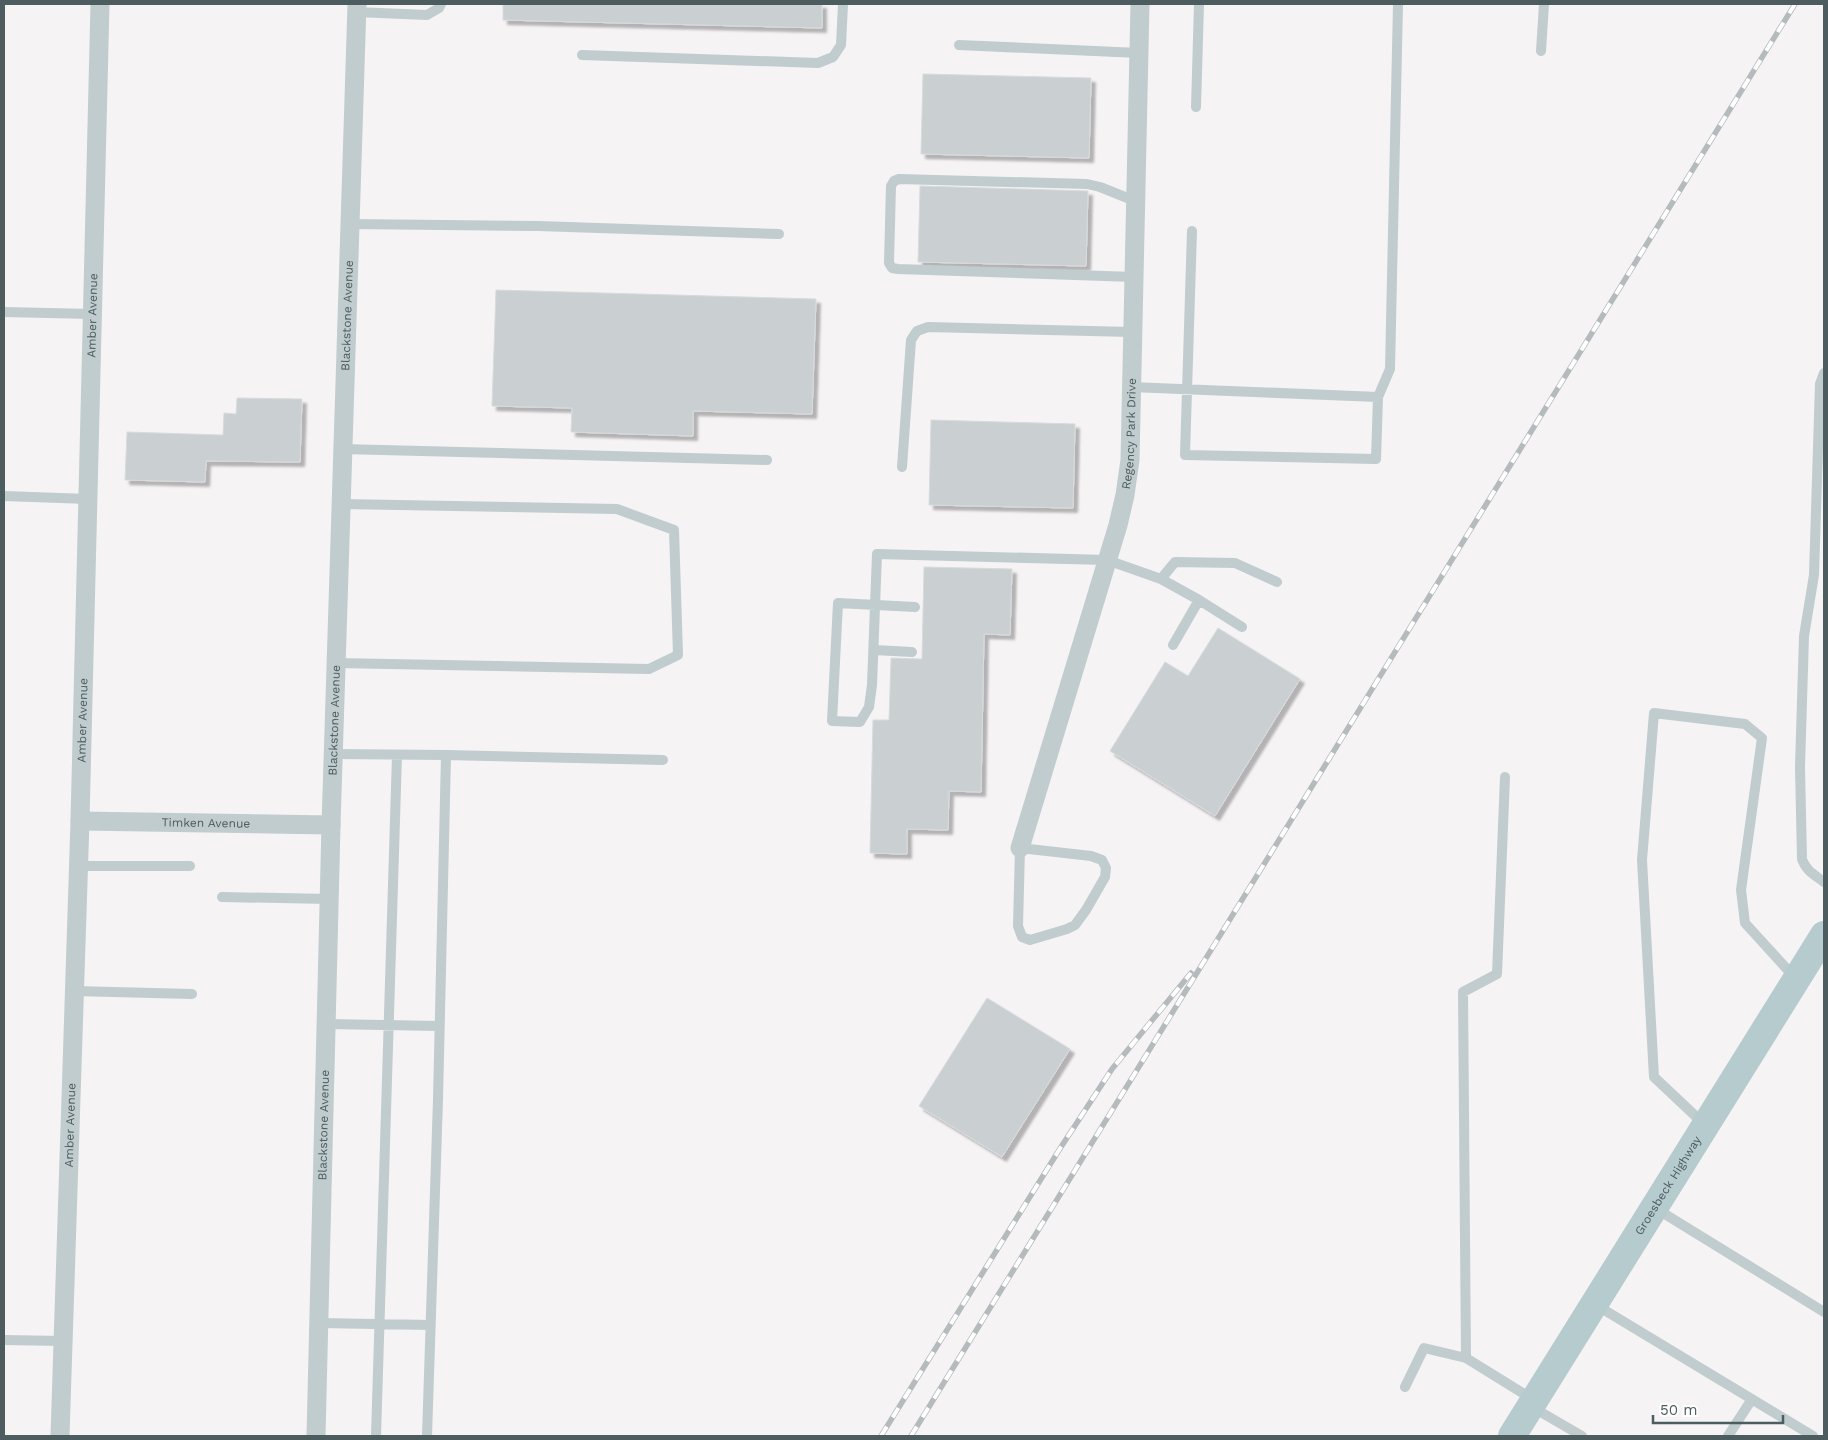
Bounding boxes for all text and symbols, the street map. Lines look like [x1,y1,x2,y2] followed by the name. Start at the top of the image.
[338,260,356,371] street label: Blackstone Avenue
[84,273,100,358] street label: Amber Avenue
[1119,378,1139,490] street label: Regency Park Drive
[326,665,343,776] street label: Blackstone Avenue
[74,678,90,763] street label: Amber Avenue
[161,815,251,831] street label: Timken Avenue
[315,1069,332,1181] street label: Blackstone Avenue
[62,1083,78,1168] street label: Amber Avenue
[1632,1133,1704,1238] street label: Groesbeck Highway
[1653,1392,1783,1424] scale bar
[1660,1401,1697,1419] text: 50 m

